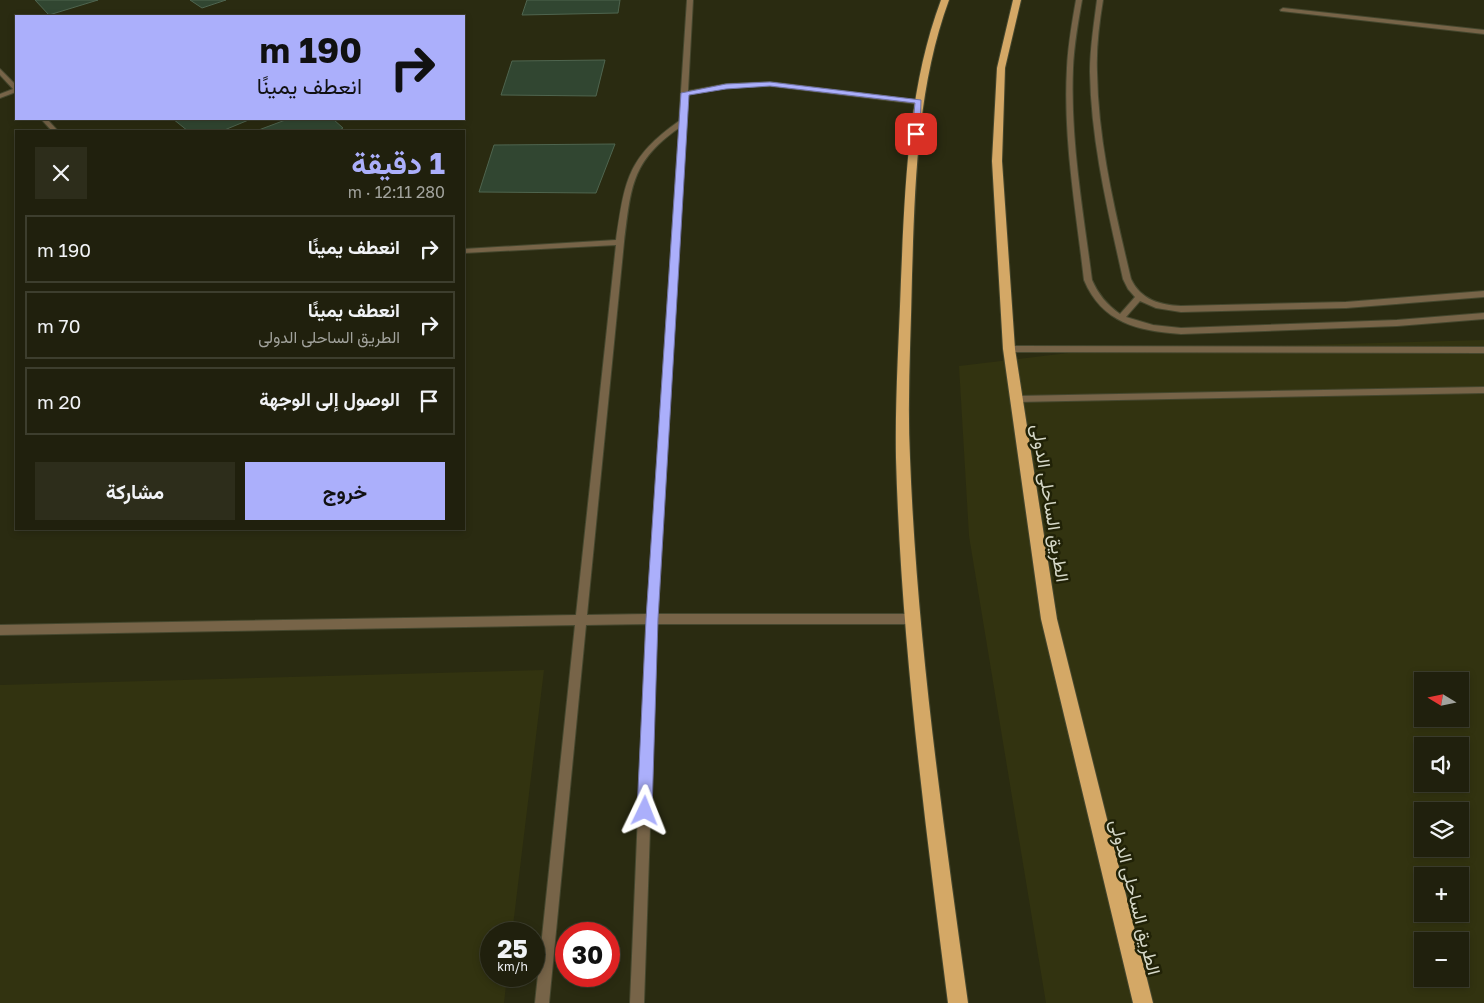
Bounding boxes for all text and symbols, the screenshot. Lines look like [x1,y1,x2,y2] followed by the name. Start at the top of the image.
[260,29,362,71] text: 190 m
[380,35,445,100] icon: right
[257,72,362,99] text: انعطف يمينًا
[895,113,937,155] pin
[902,120,930,148] icon: arrive
[351,145,445,181] text: 1 دقيقة
[35,147,87,199] button: close
[348,182,445,202] text: 280 m · 12:11
[308,235,400,258] text: انعطف يمينًا
[415,235,443,263] icon: right
[37,238,91,261] text: 190 m
[308,298,400,321] text: انعطف يمينًا
[415,311,443,339] icon: right
[37,314,80,337] text: 70 m
[258,327,400,347] text: الطريق الساحلى الدولى
[259,387,400,410] text: الوصول إلى الوجهة
[415,387,443,415] icon: arrive
[37,390,81,413] text: 20 m
[1027,423,1074,584] street label: الطريق الساحلى الدولى
[35,462,235,520] button: مشاركة
[245,462,445,520] button: خروج
[1414,672,1469,728] north arrow
[1414,672,1469,987] map controls
[1414,737,1469,792] button: sound
[618,784,670,836] position arrow
[1414,802,1469,857] button: layers
[1105,817,1166,977] street label: الطريق الساحلى الدولى
[1414,867,1469,922] button: +
[555,922,620,987] speed limit sign: 30
[1414,932,1469,987] button: −
[497,933,528,964] text: 25
[497,959,528,974] text: km/h

